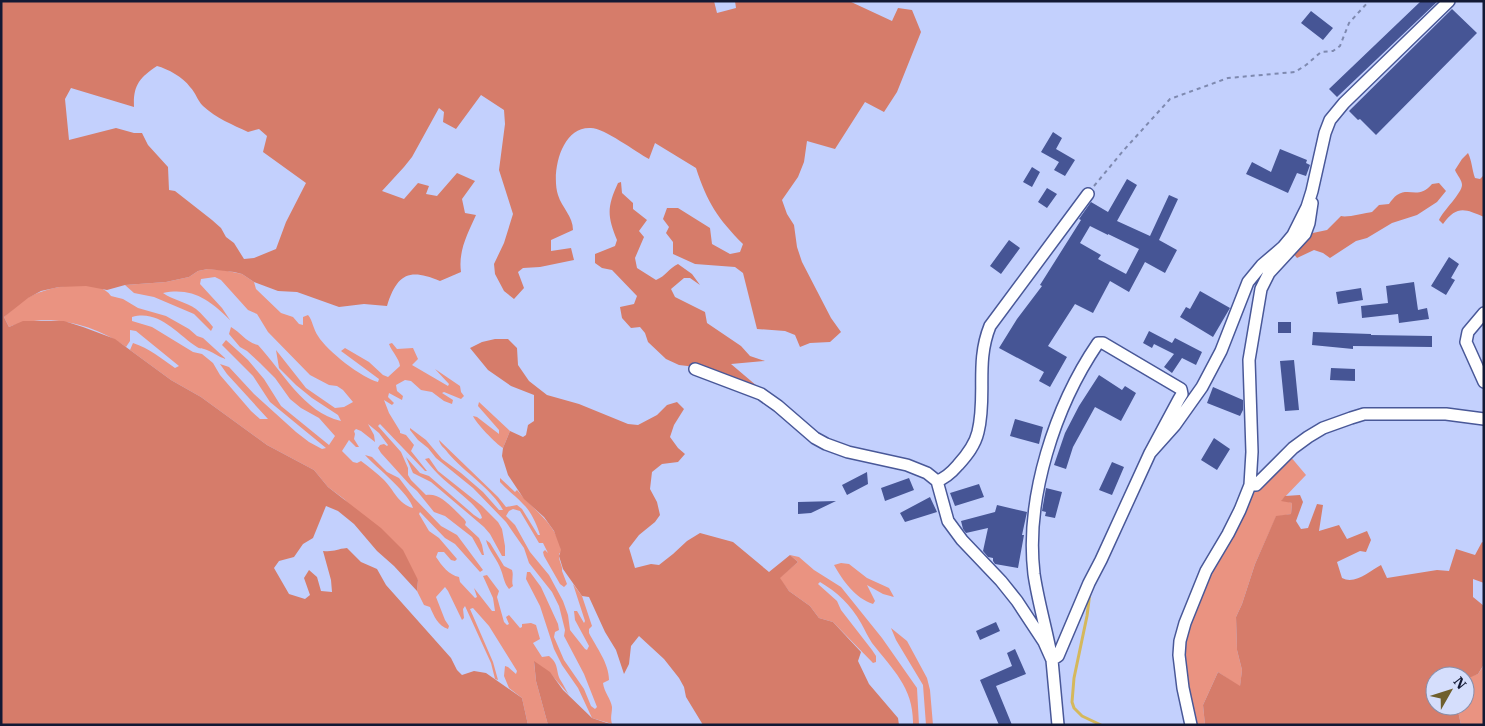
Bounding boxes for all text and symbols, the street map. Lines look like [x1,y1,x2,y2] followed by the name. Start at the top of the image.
[1425,666,1475,716] north arrow
[1450,673,1471,693] text: N

